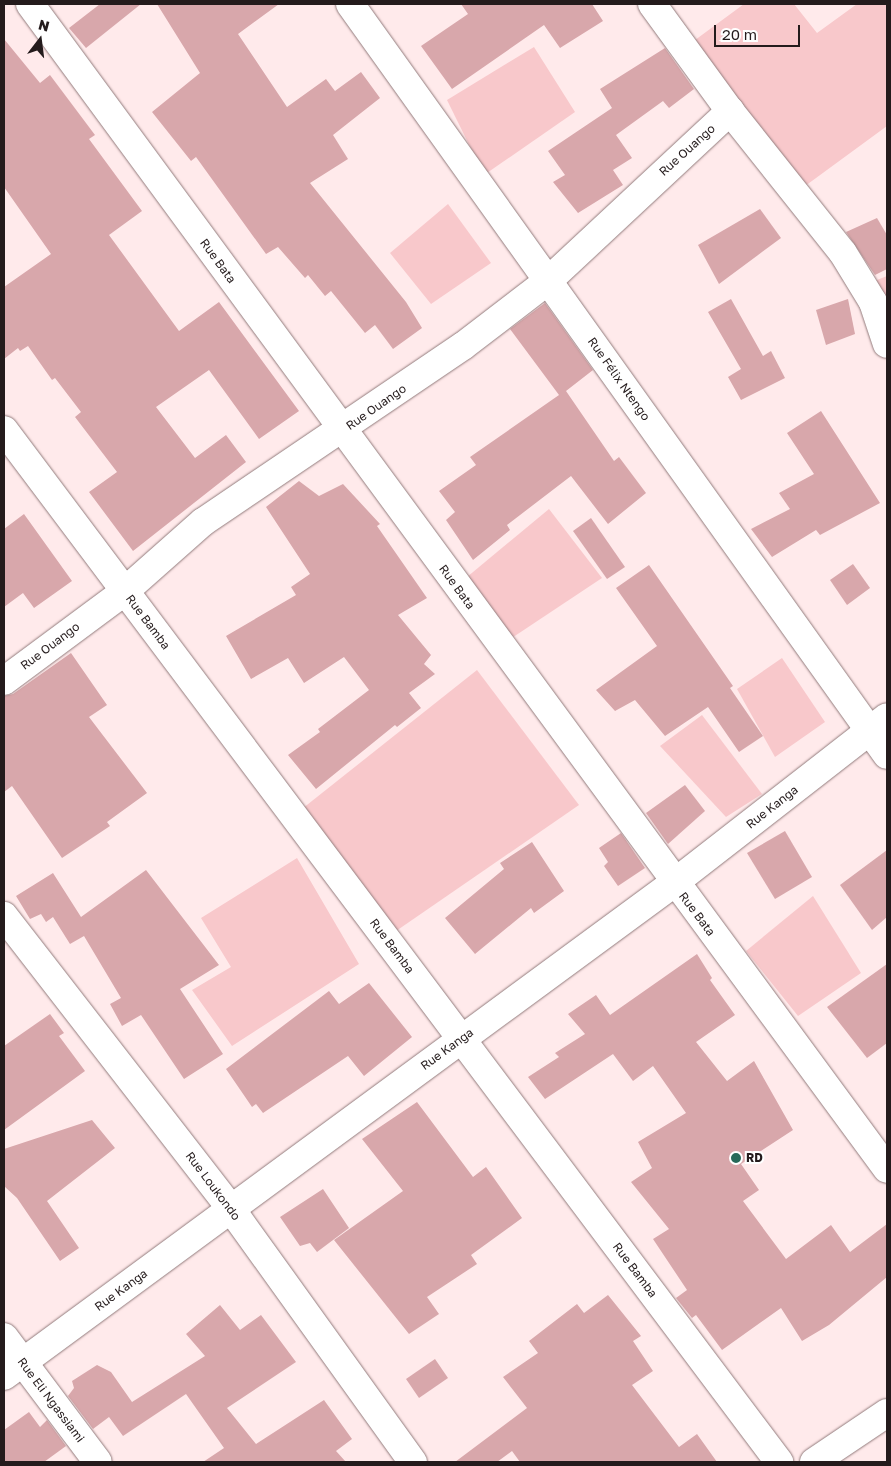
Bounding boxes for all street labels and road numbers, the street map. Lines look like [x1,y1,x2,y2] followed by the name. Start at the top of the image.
[656,121,718,179] street label: Rue Ouango
[197,236,239,286] street label: Rue Bata
[585,334,653,424] street label: Rue Félix Ntengo
[343,381,409,433] street label: Rue Ouango
[436,562,478,612] street label: Rue Bata
[123,592,173,652] street label: Rue Bamba
[18,619,82,673] street label: Rue Ouango
[743,782,801,832] street label: Rue Kanga
[676,889,718,939] street label: Rue Bata
[367,916,417,976] street label: Rue Bamba
[418,1025,476,1073] street label: Rue Kanga
[183,1149,243,1223] street label: Rue Loukondo
[610,1240,660,1300] street label: Rue Bamba
[92,1266,150,1314] street label: Rue Kanga
[14,1355,88,1445] street label: Rue Eli Ngassiami

